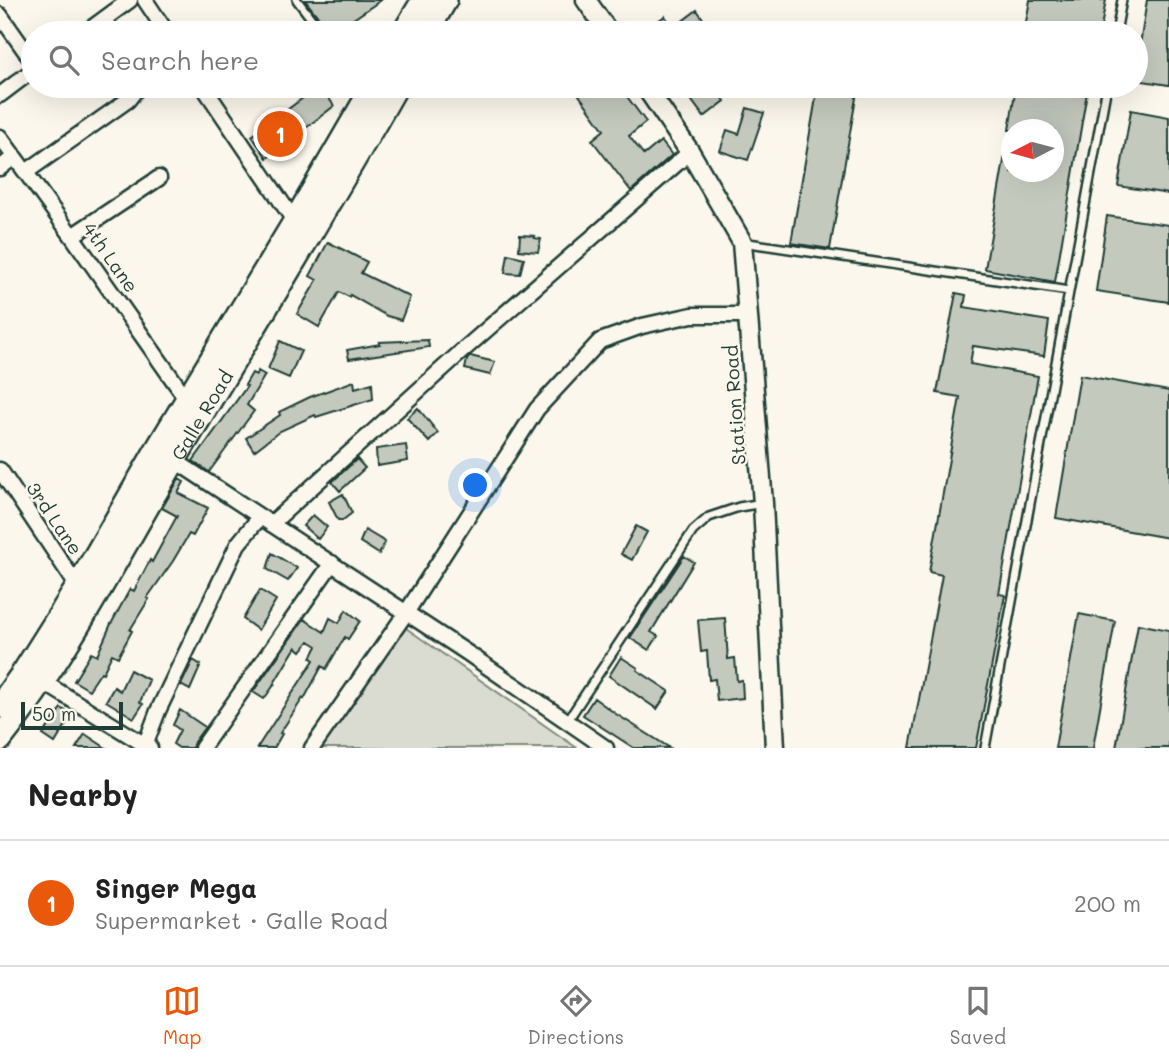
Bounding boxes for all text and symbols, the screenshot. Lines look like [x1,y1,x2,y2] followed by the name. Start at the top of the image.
[21,21,1148,98] search box
[45,41,83,79] icon: search
[101,43,259,77] text: Search here
[257,108,303,160] pin: 1
[1001,119,1064,182] north arrow
[78,217,144,297] street label: 4th Lane
[717,344,751,466] street label: Station Road
[165,365,238,464] street label: Galle Road
[458,468,492,502] your location
[21,477,89,559] street label: 3rd Lane
[21,699,122,731] scale bar
[32,701,76,726] text: 50 m
[28,774,138,814] text: Nearby
[95,871,257,905] text: Singer Mega
[46,888,56,918] text: 1
[1074,888,1141,918] text: 200 m
[95,905,388,935] text: Supermarket · Galle Road
[163,982,202,1049] tab: Map
[527,982,624,1049] tab: Directions
[950,982,1006,1049] tab: Saved

